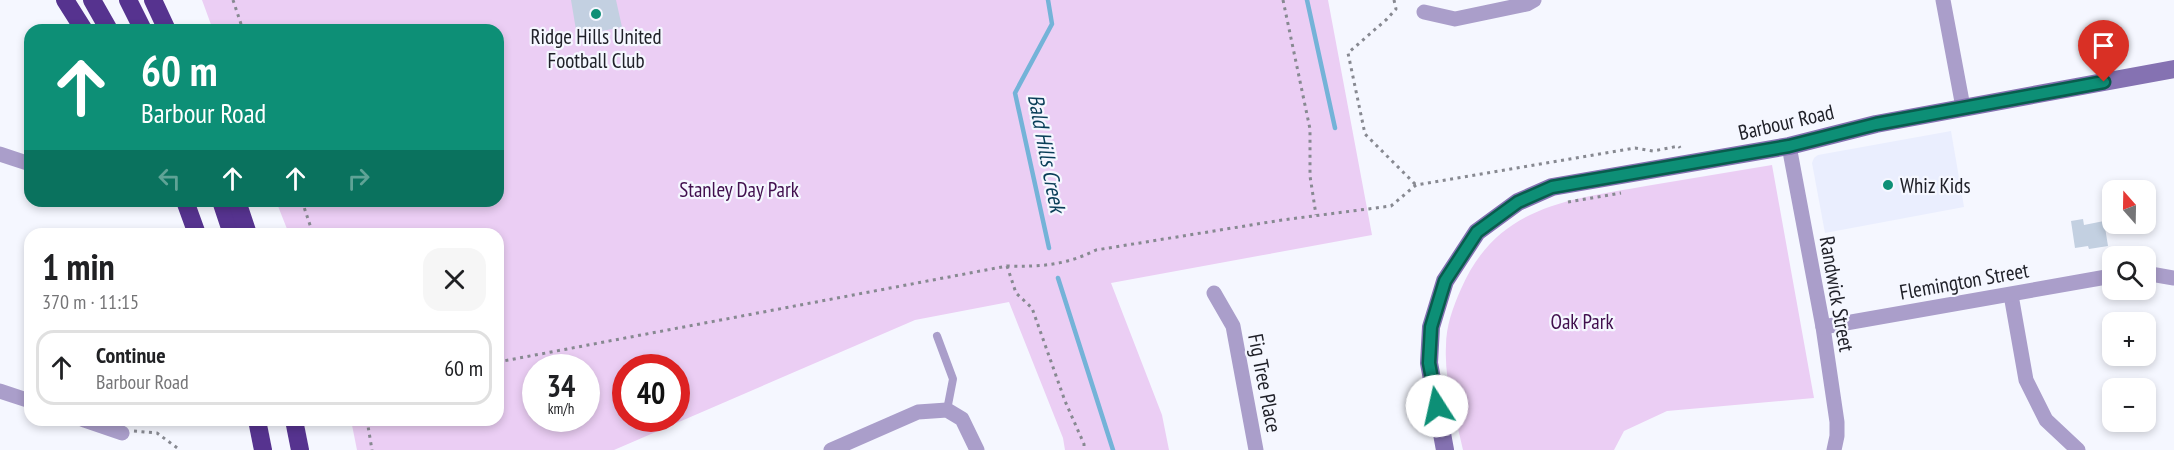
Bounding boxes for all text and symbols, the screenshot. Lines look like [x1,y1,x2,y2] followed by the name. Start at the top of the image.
[589,7,603,21] marker: Ridge Hills United Football Club
[2078,20,2129,82] pin
[530,23,662,74] place label: Ridge Hills United Football Club
[2087,29,2120,62] icon: arrive
[141,43,218,98] text: 60 m
[42,48,120,126] icon: ahead
[1022,92,1073,217] water label: Bald Hills Creek
[141,96,266,130] text: Barbour Road
[1736,98,1836,146] street label: Barbour Road
[153,162,186,195] icon: left
[216,162,249,195] icon: ahead
[279,162,312,195] icon: ahead
[342,162,375,195] icon: right
[1900,172,1971,199] place label: Whiz Kids
[679,176,799,203] park label: Stanley Day Park
[1881,178,1895,192] marker: Whiz Kids
[2102,180,2156,234] north arrow
[2102,180,2156,432] map controls
[1814,234,1860,354] street label: Randwick Street
[42,243,115,290] text: 1 min
[2102,246,2156,300] button: search
[423,248,486,311] button: close
[1897,256,2031,306] street label: Flemington Street
[42,289,139,315] text: 370 m · 11:15
[1550,308,1614,335] park label: Oak Park
[2102,312,2156,366] button: +
[1242,331,1288,435] street label: Fig Tree Place
[96,341,166,369] text: Continue
[45,351,78,384] icon: ahead
[444,354,483,382] text: 60 m
[612,354,690,432] speed limit sign: 40
[547,366,575,405] text: 34
[96,369,189,395] text: Barbour Road
[1405,374,1469,438] position arrow
[2102,378,2156,432] button: −
[548,399,574,418] text: km/h

